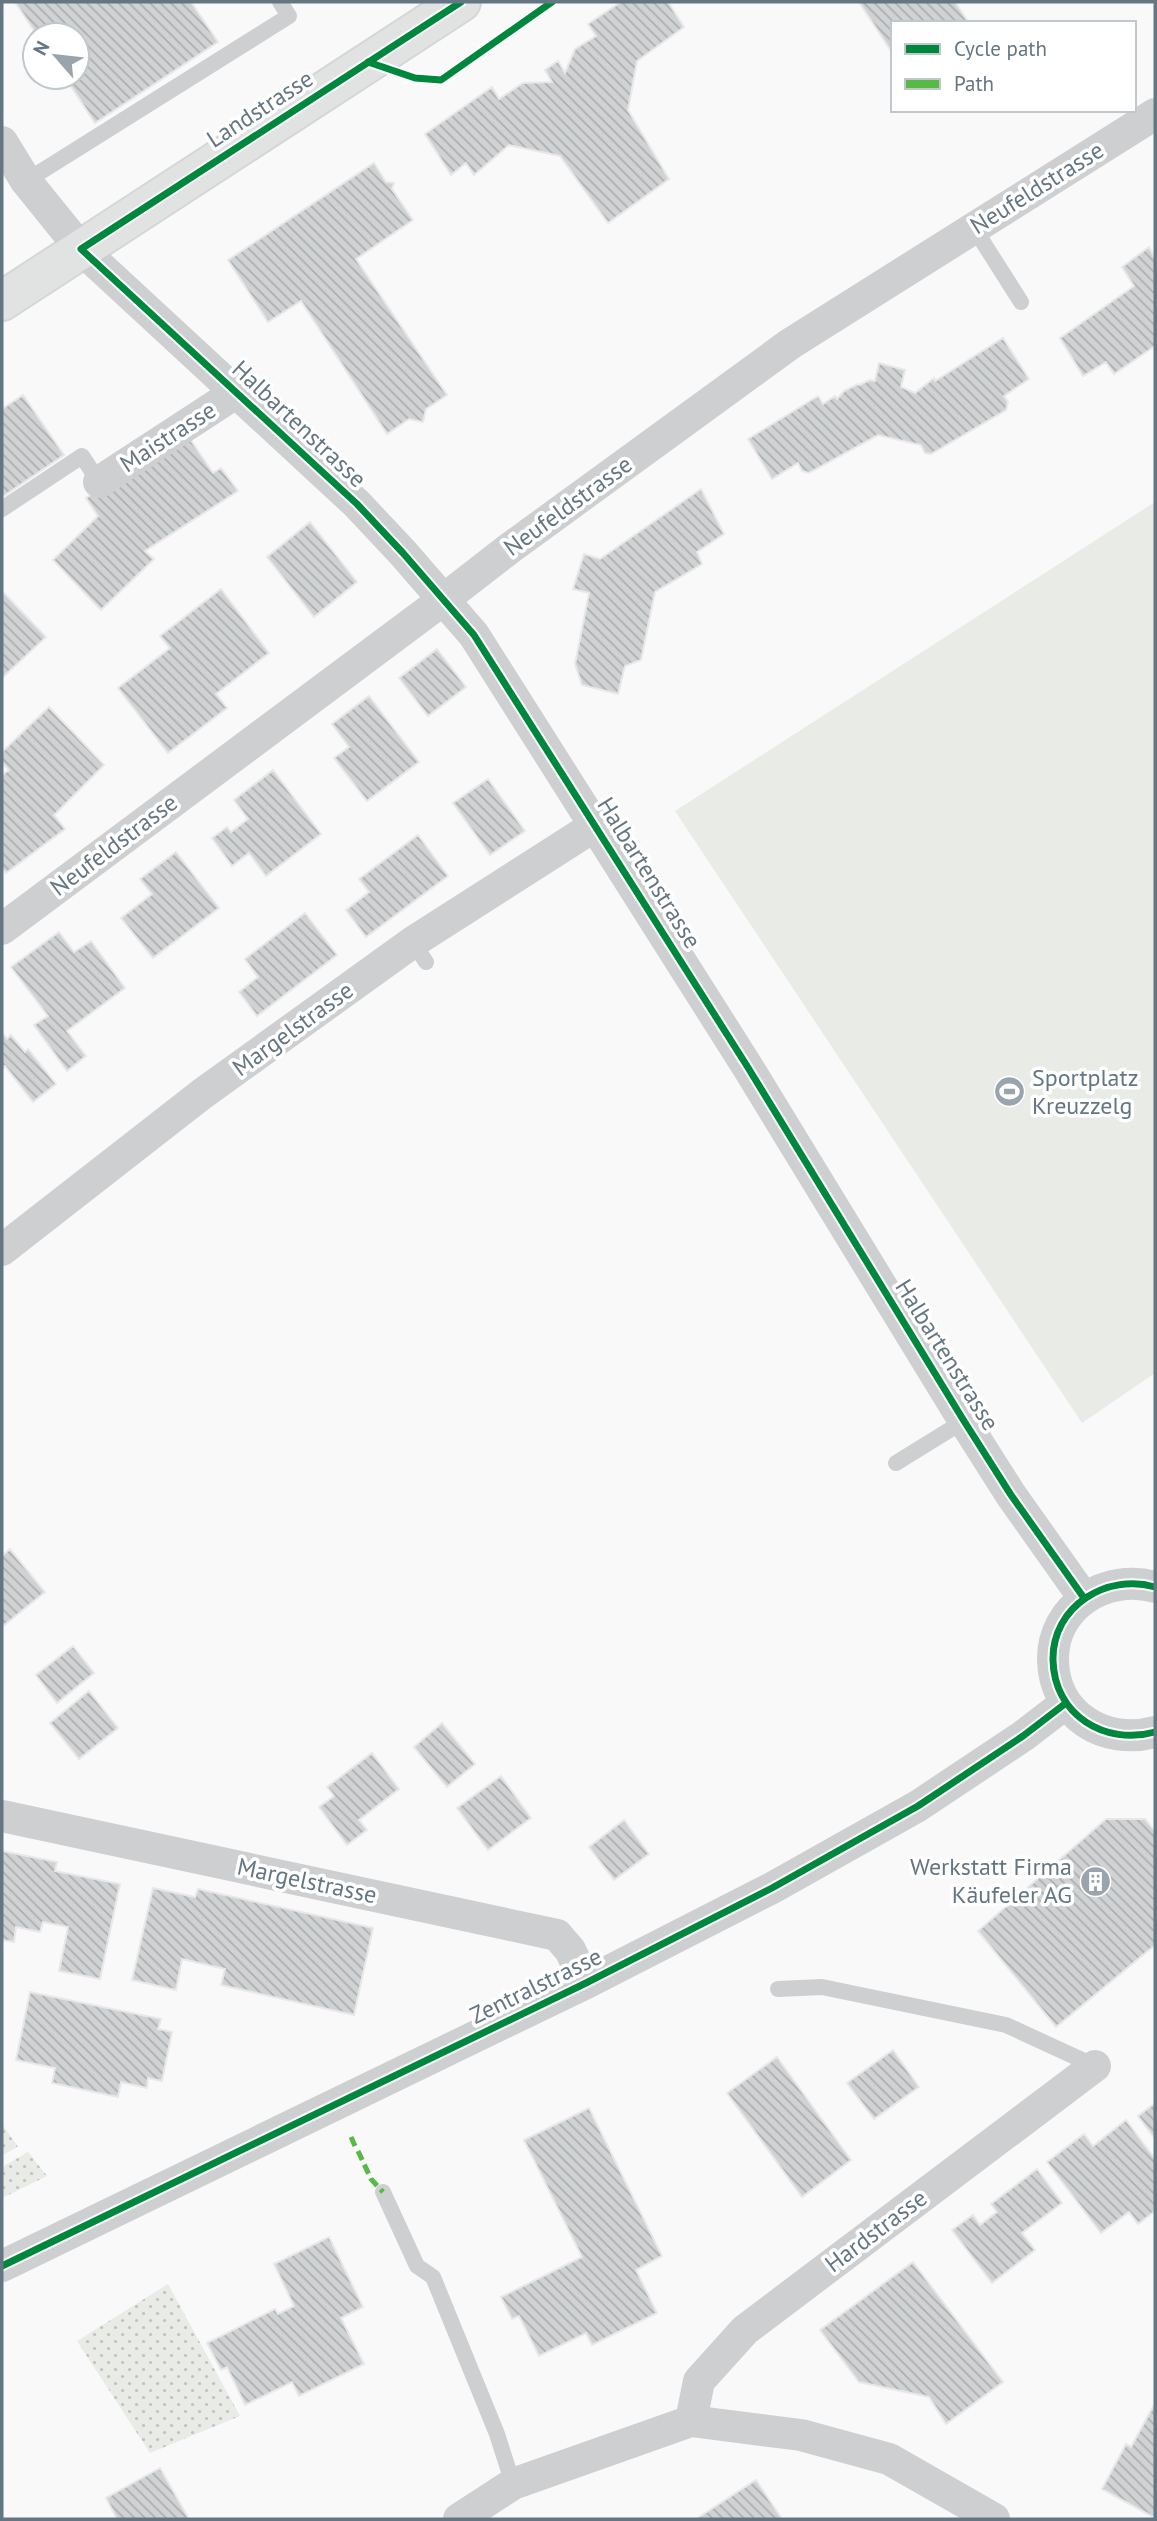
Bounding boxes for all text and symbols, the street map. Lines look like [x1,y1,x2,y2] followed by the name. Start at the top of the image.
[21,21,91,91] north arrow
[891,21,1136,112] legend
[954,35,1047,62] text: Cycle path
[27,37,55,59] text: N
[201,63,319,154] street label: Landstrasse
[954,70,994,97] text: Path
[964,134,1109,241] street label: Neufeldstrasse
[226,353,373,494] street label: Halbartenstrasse
[114,394,221,479] street label: Maistrasse
[497,449,638,563] street label: Neufeldstrasse
[44,787,184,903] street label: Neufeldstrasse
[591,791,708,954] street label: Halbartenstrasse
[226,974,359,1083] street label: Margelstrasse
[1032,1062,1138,1121] place label: Sportplatz Kreuzzelg
[992,1075,1026,1109] sports icon: Sportplatz Kreuzzelg
[889,1273,1006,1436] street label: Halbartenstrasse
[235,1851,380,1910] street label: Margelstrasse
[910,1851,1072,1910] place label: Werkstatt Firma Käufeler AG
[1078,1864,1112,1898] building icon: Werkstatt Firma Käufeler AG
[465,1940,607,2031] street label: Zentralstrasse
[819,2182,933,2279] street label: Hardstrasse

